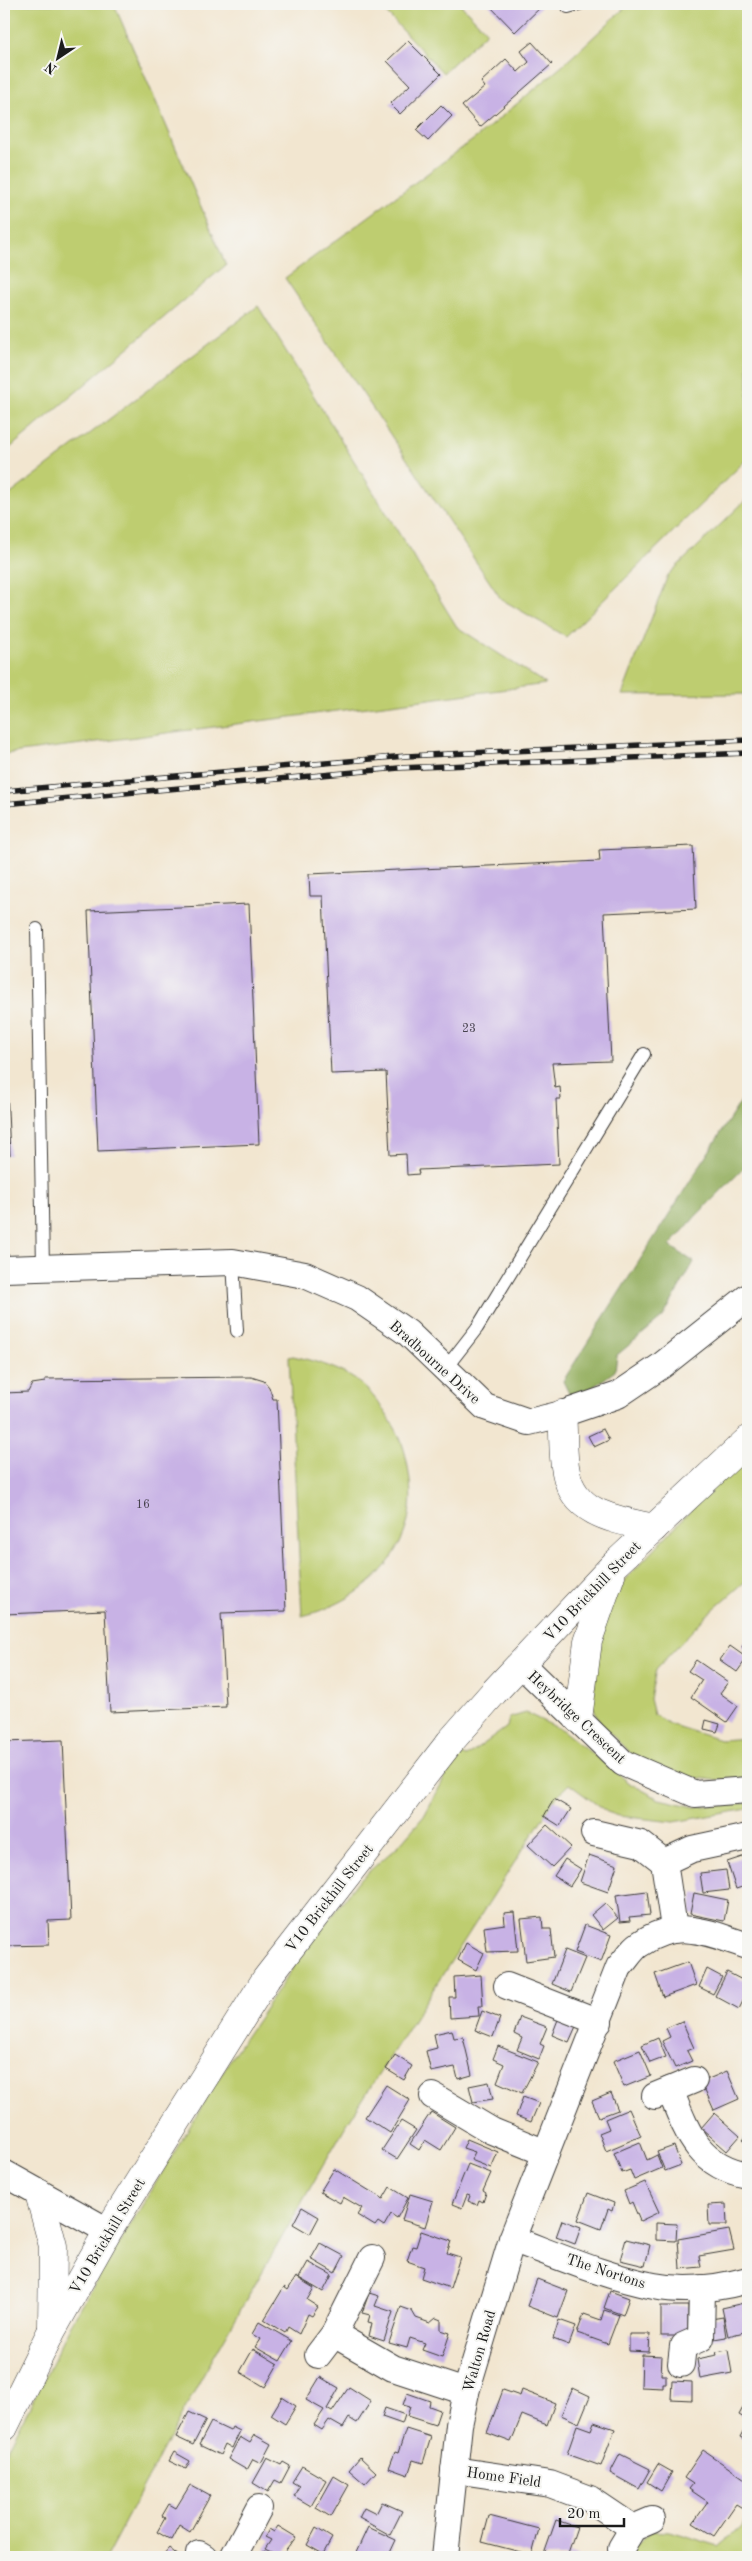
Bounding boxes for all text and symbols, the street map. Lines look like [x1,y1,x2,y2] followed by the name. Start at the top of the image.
[32,32,82,82] north arrow
[42,59,60,77] text: N
[462,1023,476,1035] house number: 23
[386,1319,482,1408] street label: Bradbourne Drive
[136,1499,150,1511] house number: 16
[542,1539,644,1645] street label: V10 Brickhill Street
[524,1669,628,1767] street label: Heybridge Crescent
[284,1842,377,1956] street label: V10 Brickhill Street
[68,2176,149,2297] street label: V10 Brickhill Street
[564,2253,647,2292] street label: The Nortons
[462,2308,499,2394] street label: Walton Road
[465,2466,542,2491] street label: Home Field
[560,2496,623,2528] scale bar
[567,2507,601,2522] text: 20 m

